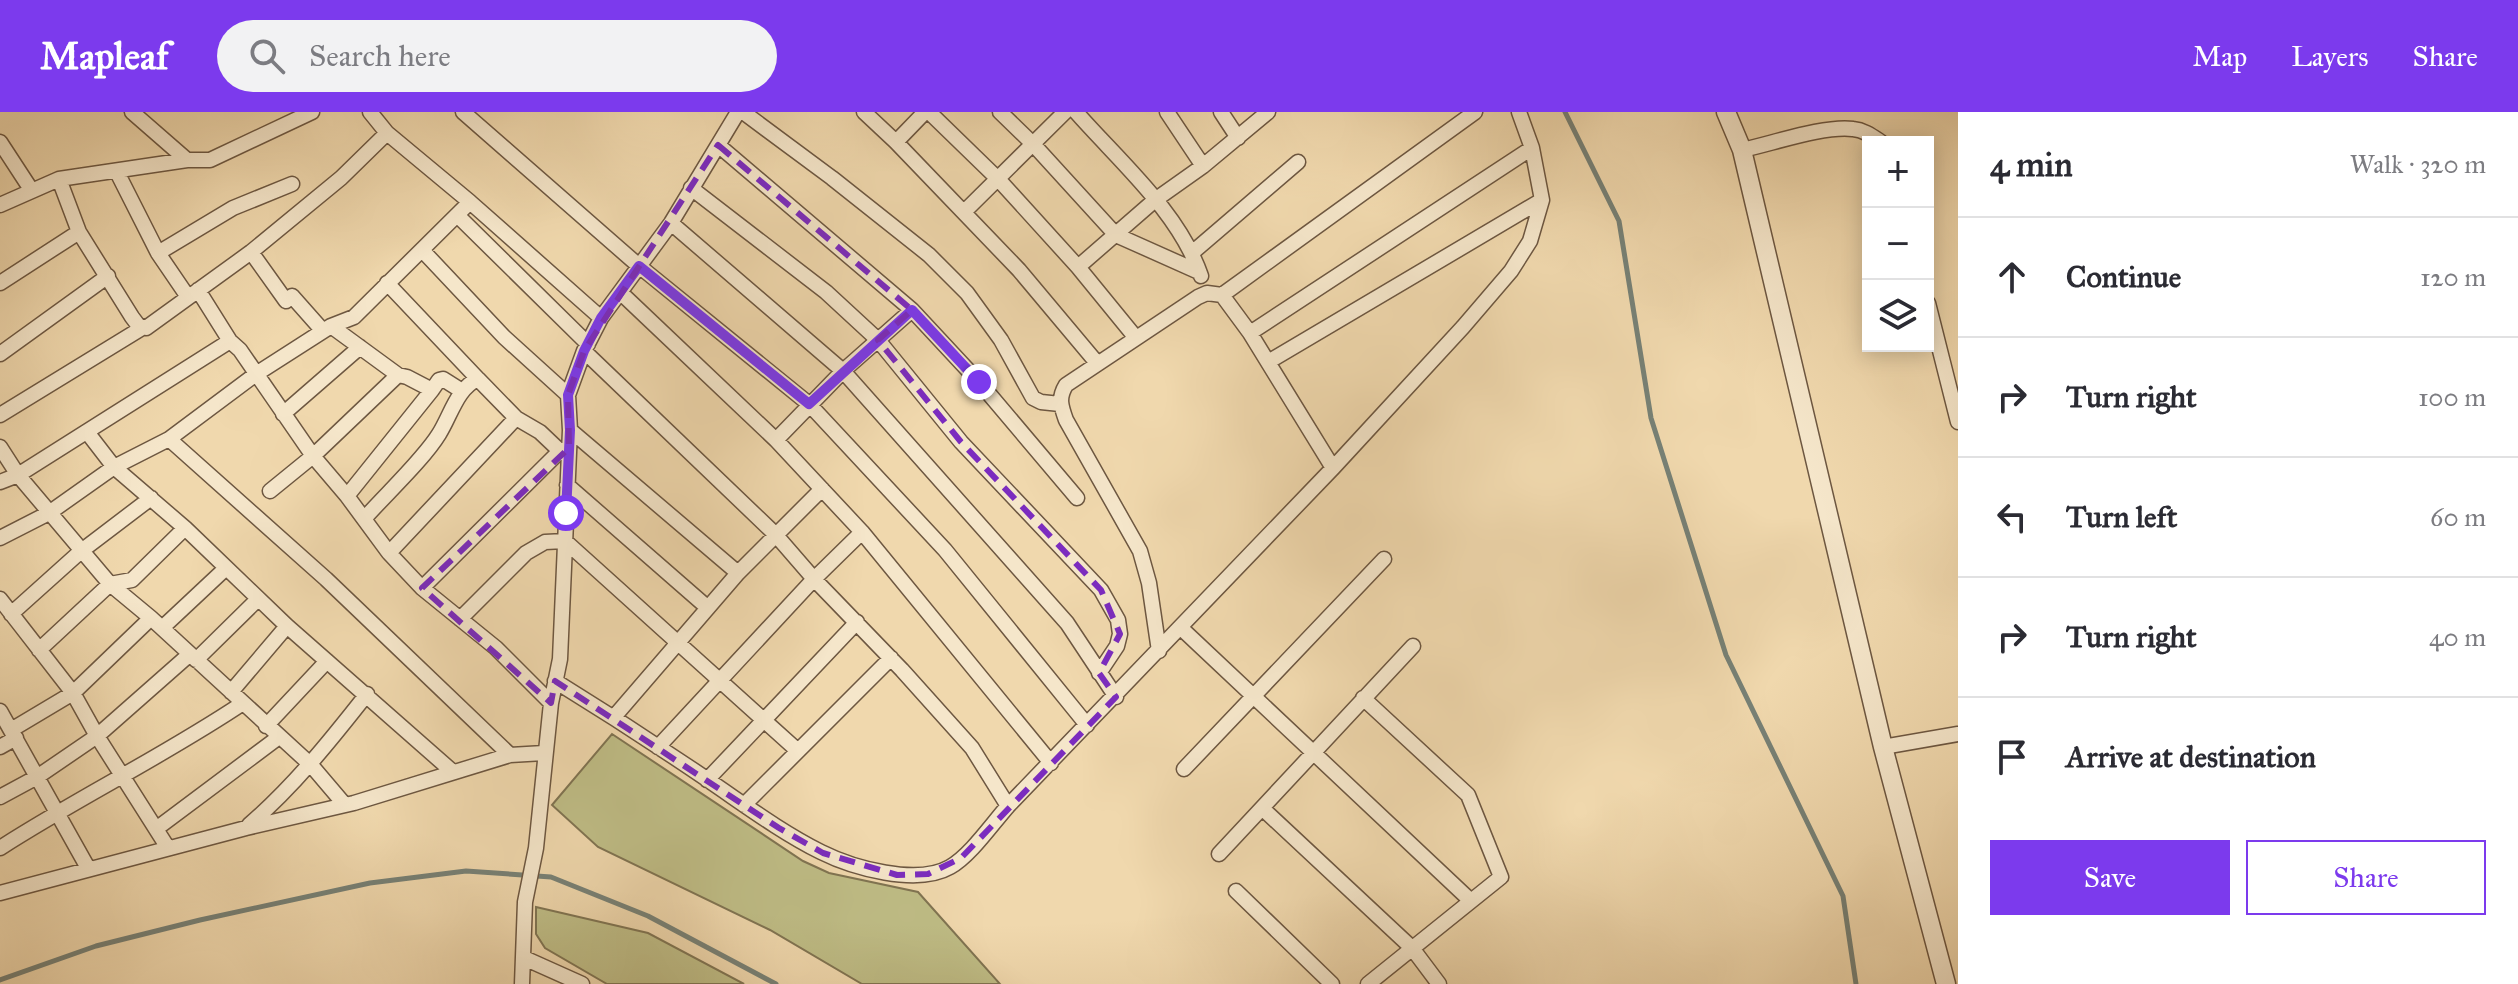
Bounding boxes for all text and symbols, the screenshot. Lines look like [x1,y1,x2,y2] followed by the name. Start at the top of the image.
[217,20,777,92] search box
[40,33,169,79] text: Mapleaf
[245,34,289,78] icon: search
[309,38,451,74] text: Search here
[2192,39,2247,74] text: Map
[2291,39,2369,74] text: Layers
[2413,39,2478,74] text: Share
[1862,136,1934,352] map controls
[1862,136,1934,208] button: +
[1990,144,2073,185] text: 4 min
[2350,148,2486,180] text: Walk · 320 m
[1862,208,1934,280] button: −
[1990,255,2034,299] icon: ahead
[2066,259,2181,295] text: Continue
[2420,261,2486,293] text: 120 m
[1862,280,1934,352] button: layers
[961,364,997,400] route end
[1990,375,2034,419] icon: right
[2066,379,2197,415] text: Turn right
[2418,381,2486,413] text: 100 m
[548,495,584,531] route start
[1990,495,2034,539] icon: left
[2066,499,2177,535] text: Turn left
[2430,501,2486,533] text: 60 m
[1990,615,2034,659] icon: right
[2066,619,2197,655] text: Turn right
[2429,621,2486,653] text: 40 m
[1990,735,2034,779] icon: arrive
[2066,739,2316,775] text: Arrive at destination
[1990,840,2230,915] button: Save
[2246,840,2486,915] button: Share

